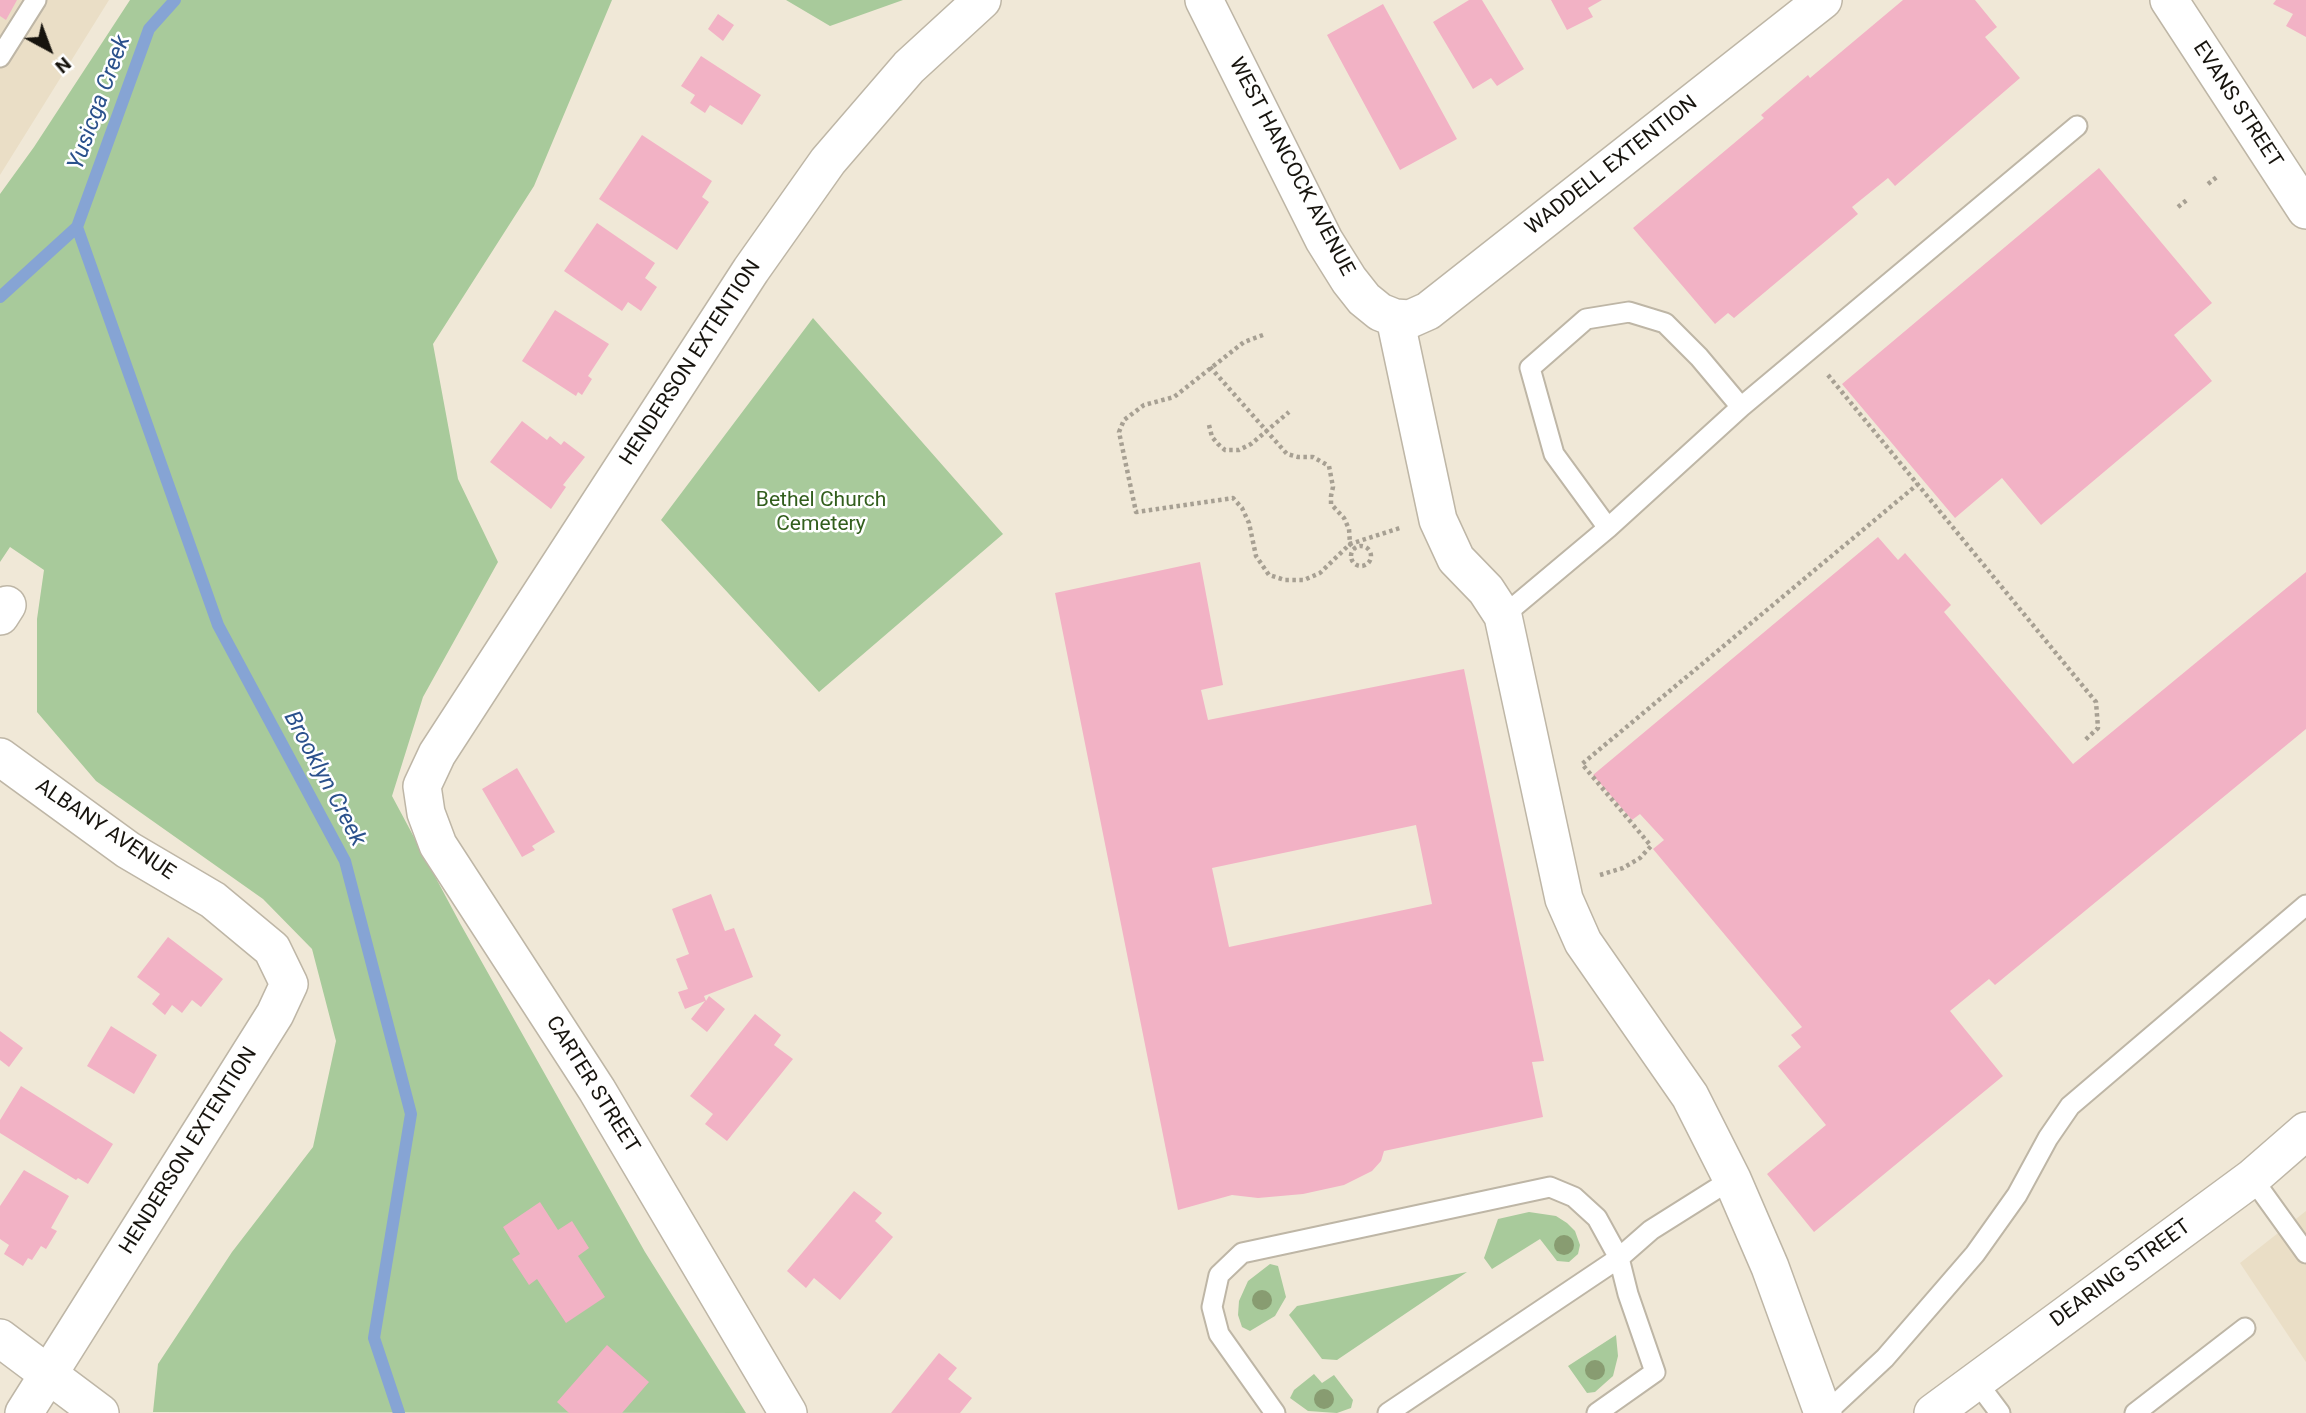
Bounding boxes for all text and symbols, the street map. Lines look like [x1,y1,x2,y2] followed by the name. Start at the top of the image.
[14,14,84,84] north arrow
[63,32,137,174] water label: Yusicga Creek
[2187,37,2287,173] street label: EVANS STREET
[51,52,76,78] text: N
[1223,54,1359,280] street label: WEST HANCOCK AVENUE
[1521,91,1703,241] street label: WADDELL EXTENTION
[615,256,767,470] street label: HENDERSON EXTENTION
[756,488,886,538] park label: Bethel Church Cemetery
[277,707,371,851] water label: Brooklyn Creek
[30,774,180,886] street label: ALBANY AVENUE
[540,1012,644,1158] street label: CARTER STREET
[115,1043,263,1259] street label: HENDERSON EXTENTION
[2046,1215,2196,1333] street label: DEARING STREET

